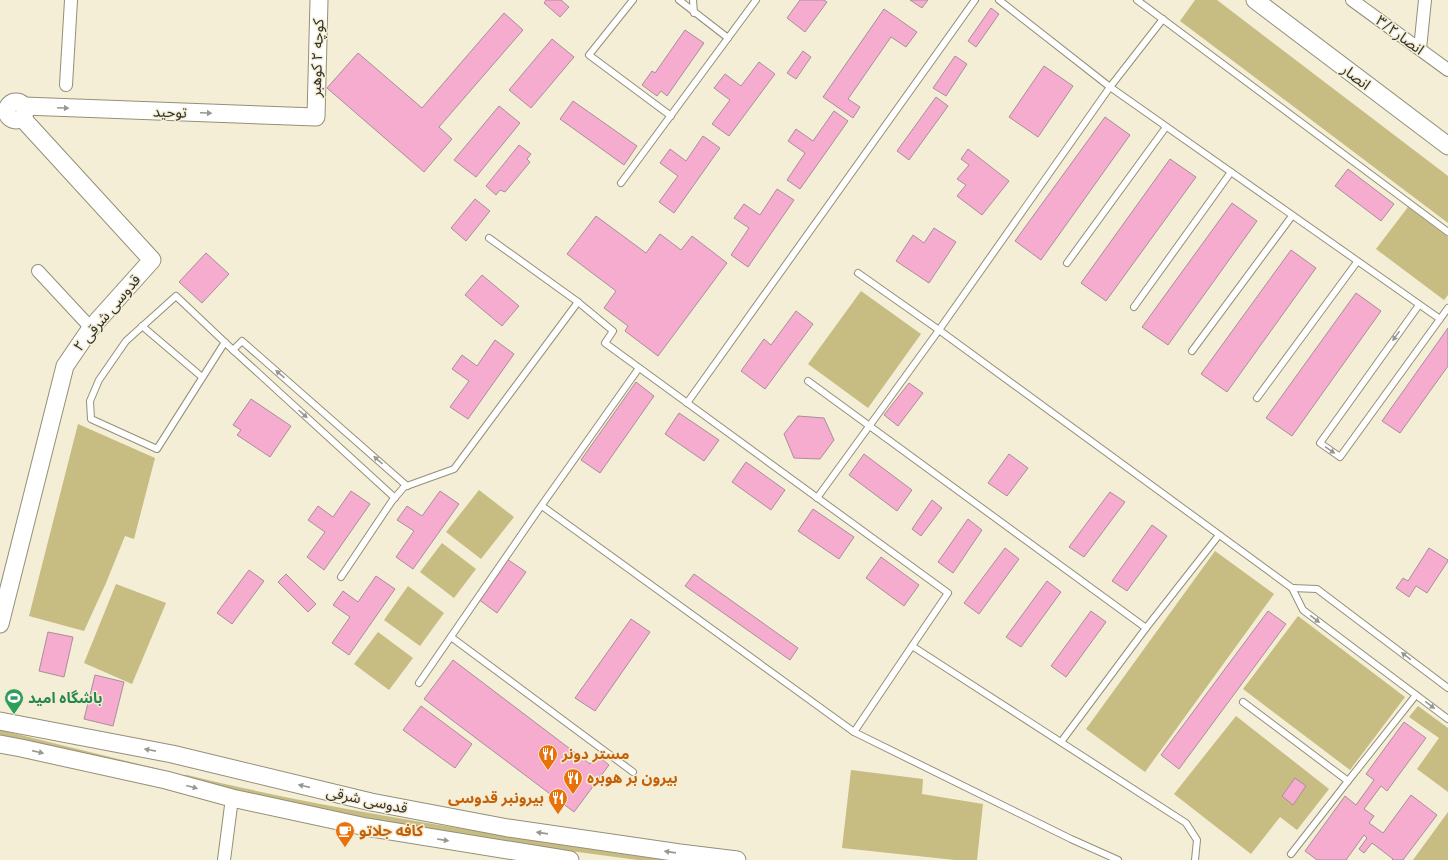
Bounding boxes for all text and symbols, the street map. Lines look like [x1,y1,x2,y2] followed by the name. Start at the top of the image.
[1372,11,1428,59] street label: انصار۳/۲
[307,18,328,98] street label: کوچه ۲ کوهبر
[1337,60,1374,94] street label: انصار
[153,102,187,122] street label: توحید
[57,104,69,111] one-way arrow
[200,110,213,116] one-way arrow
[70,271,145,355] street label: قدوسی شرقی ۲
[1392,331,1401,342] one-way arrow
[275,370,285,379] one-way arrow
[298,409,308,419] one-way arrow
[1325,446,1335,454] one-way arrow
[373,456,383,465] one-way arrow
[1309,615,1320,623] one-way arrow
[1400,652,1411,660] one-way arrow
[3,687,25,715] sports icon: باشگاه امید
[28,689,103,707] place label: باشگاه امید
[1424,701,1435,709] one-way arrow
[537,743,559,771] restaurant icon: مستر دونر
[561,745,629,763] place label: مستر دونر
[144,747,156,753] one-way arrow
[32,749,44,755] one-way arrow
[562,767,584,795] restaurant icon: بیرون بر هوبره
[587,769,678,787] place label: بیرون بر هوبره
[298,782,310,788] one-way arrow
[325,783,410,817] street label: قدوسی شرقی
[186,784,198,790] one-way arrow
[547,787,569,815] restaurant icon: بیرونبر قدوسی
[448,789,544,807] place label: بیرونبر قدوسی
[334,820,356,848] cafe icon: کافه جلاتو
[359,822,423,840] place label: کافه جلاتو
[535,830,548,836] one-way arrow
[436,837,449,843] one-way arrow
[664,849,676,855] one-way arrow

